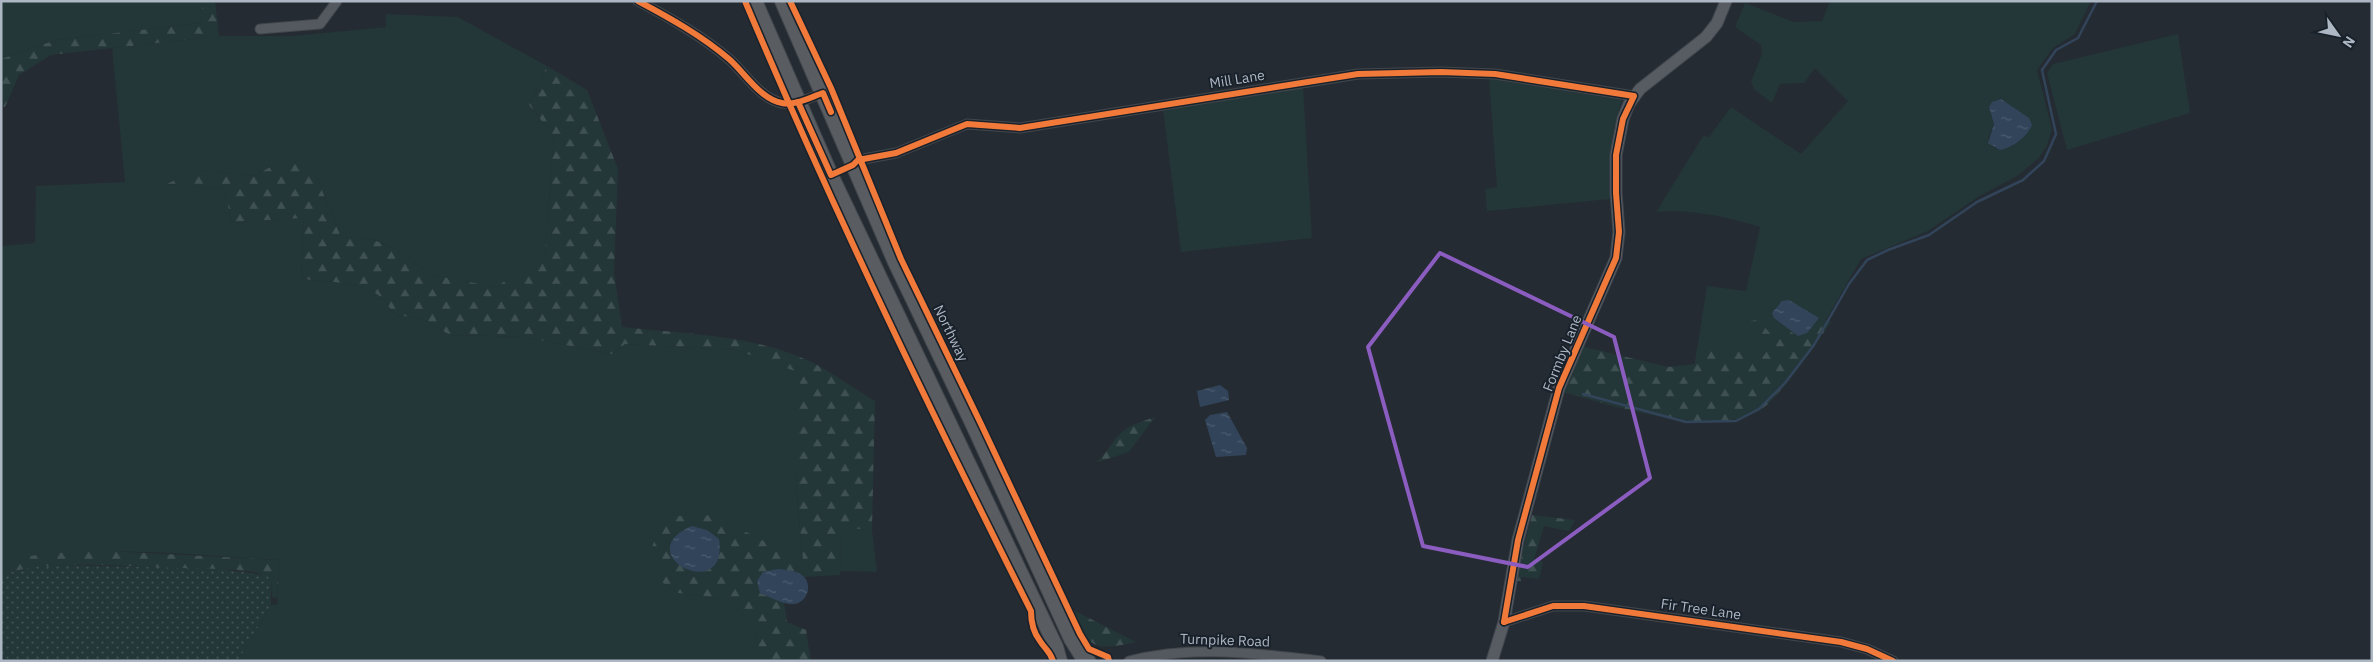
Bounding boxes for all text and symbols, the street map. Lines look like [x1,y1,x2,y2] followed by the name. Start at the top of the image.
[2313,10,2363,60] north arrow
[2339,33,2359,51] text: N
[1208,66,1266,92] street label: Mill Lane
[930,302,972,364] street label: Northway
[1538,312,1586,394] street label: Formby Lane
[1660,594,1743,624] street label: Fir Tree Lane
[1180,629,1270,651] street label: Turnpike Road

